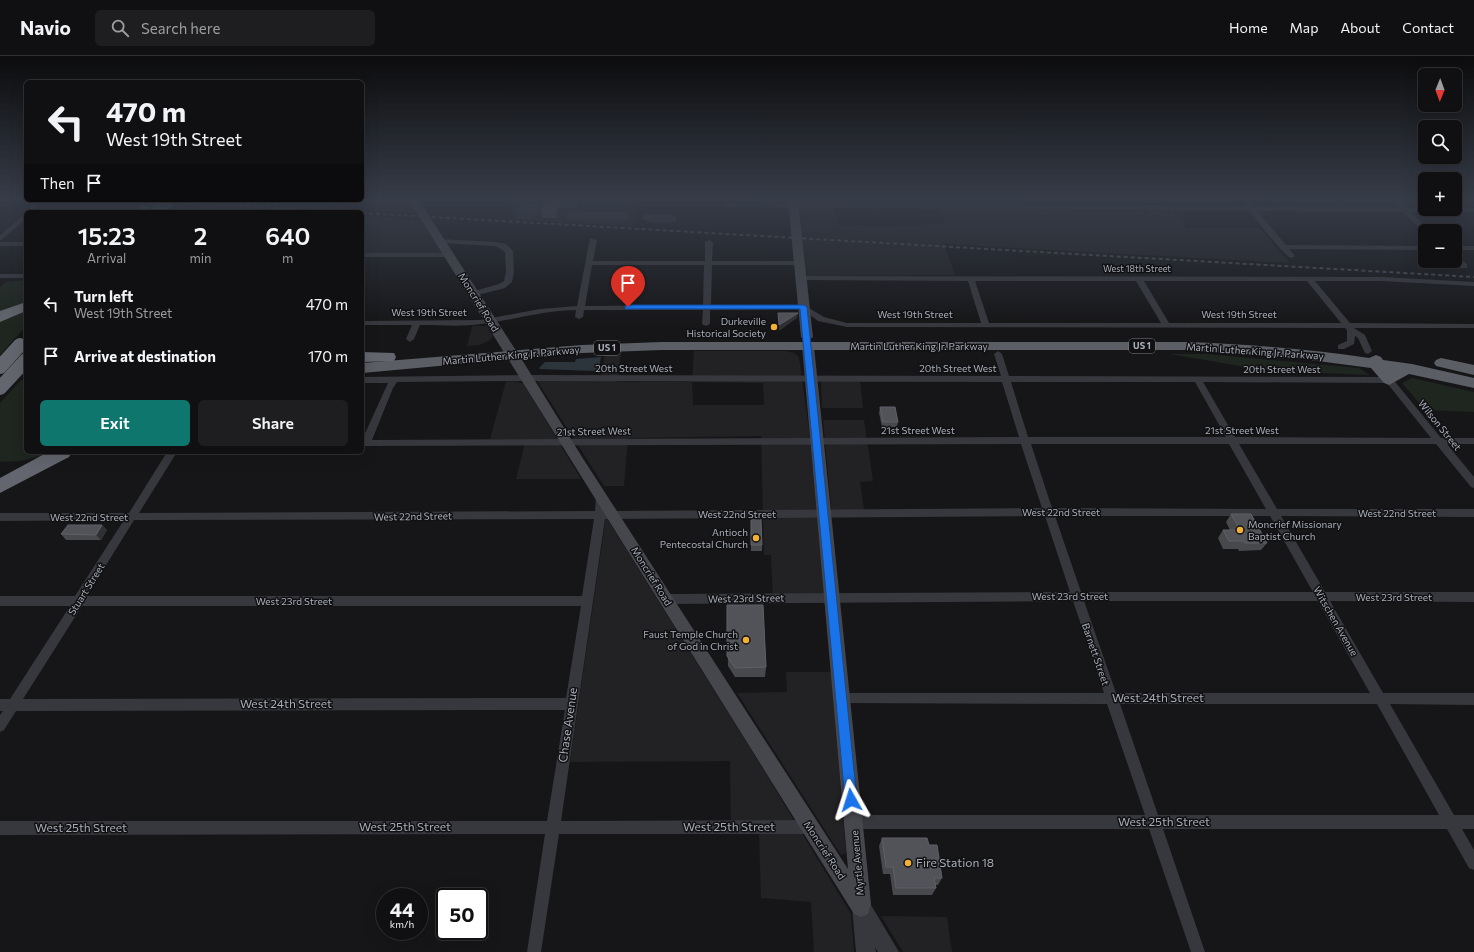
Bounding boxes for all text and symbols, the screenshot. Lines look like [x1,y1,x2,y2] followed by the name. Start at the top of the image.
[95,10,375,46] search box
[20,16,71,39] text: Navio
[109,17,131,39] icon: search
[141,19,220,37] text: Search here
[1229,19,1268,36] text: Home
[1290,19,1318,36] text: Map
[1340,19,1380,36] text: About
[1402,19,1454,36] text: Contact
[1418,68,1462,112] north arrow
[1418,68,1462,268] map controls
[106,94,186,128] text: 470 m
[40,96,92,148] icon: left
[1418,120,1462,164] button: search
[106,128,242,150] text: West 19th Street
[83,172,105,194] icon: arrive
[1418,172,1462,216] button: +
[40,174,75,192] text: Then
[78,221,136,250] text: 15:23
[194,221,207,250] text: 2
[265,221,310,250] text: 640
[1418,224,1462,268] button: −
[87,250,126,266] text: Arrival
[189,250,212,266] text: min
[282,250,293,266] text: m
[1103,263,1171,274] street label: West 18th Street
[611,266,645,307] pin
[456,270,502,334] street label: Moncrief Road
[617,272,639,294] icon: arrive
[74,287,133,305] text: Turn left
[40,293,62,315] icon: left
[306,295,348,313] text: 470 m
[74,305,172,321] text: West 19th Street
[391,306,467,318] street label: West 19th Street
[877,308,953,320] street label: West 19th Street
[1201,308,1277,320] street label: West 19th Street
[686,315,766,339] place label: Durkeville Historical Society
[769,322,779,332] marker: Durkeville Historical Society
[1129,339,1155,353] road number: US 1
[850,340,988,352] street label: Martin Luther King Jr. Parkway
[1186,340,1324,362] street label: Martin Luther King Jr. Parkway
[594,341,620,355] road number: US 1
[442,343,580,367] street label: Martin Luther King Jr. Parkway
[40,345,62,367] icon: arrive
[74,347,216,365] text: Arrive at destination
[308,347,348,365] text: 170 m
[595,362,673,374] street label: 20th Street West
[919,362,997,374] street label: 20th Street West
[1243,363,1321,375] street label: 20th Street West
[1416,397,1464,453] street label: Wilson Street
[40,400,190,446] button: Exit
[198,400,348,446] button: Share
[557,424,631,438] street label: 21st Street West
[881,424,955,436] street label: 21st Street West
[1205,424,1279,436] street label: 21st Street West
[1022,506,1100,518] street label: West 22nd Street
[1358,507,1436,519] street label: West 22nd Street
[698,508,776,520] street label: West 22nd Street
[374,509,452,523] street label: West 22nd Street
[50,511,128,523] street label: West 22nd Street
[1248,518,1342,542] place label: Moncrief Missionary Baptist Church
[1235,525,1245,535] marker: Moncrief Missionary Baptist Church
[660,526,748,550] place label: Antioch Pentecostal Church
[751,533,761,543] marker: Antioch Pentecostal Church
[629,544,675,608] street label: Moncrief Road
[65,561,107,617] street label: Stuart Street
[1311,584,1361,658] street label: Witschen Avenue
[1032,590,1108,602] street label: West 23rd Street
[708,591,784,605] street label: West 23rd Street
[1356,591,1432,603] street label: West 23rd Street
[256,595,332,607] street label: West 23rd Street
[1080,621,1112,687] street label: Barnett Street
[643,628,738,652] place label: Faust Temple Church of God in Christ
[741,635,751,645] marker: Faust Temple Church of God in Christ
[555,687,579,763] street label: Chase Avenue
[1112,690,1204,704] street label: West 24th Street
[240,696,332,710] street label: West 24th Street
[830,779,872,821] position arrow
[1118,814,1210,828] street label: West 25th Street
[359,819,451,833] street label: West 25th Street
[683,819,775,833] street label: West 25th Street
[802,819,848,882] street label: Moncrief Road
[35,820,127,834] street label: West 25th Street
[848,830,866,896] street label: Myrtle Avenue
[916,855,994,869] place label: Fire Station 18
[903,858,913,868] marker: Fire Station 18
[436,888,488,940] speed limit sign: 50
[390,897,414,921] text: 44
[390,918,414,930] text: km/h

